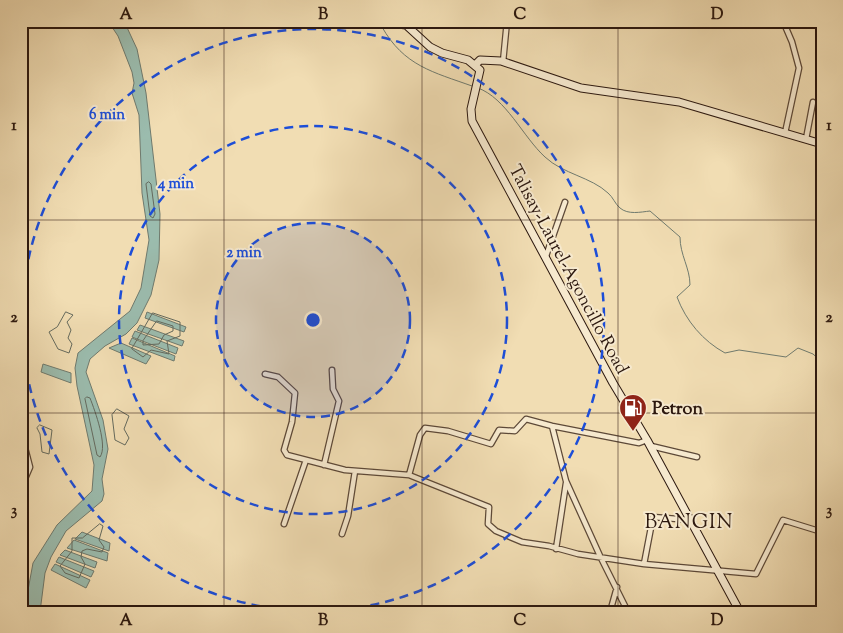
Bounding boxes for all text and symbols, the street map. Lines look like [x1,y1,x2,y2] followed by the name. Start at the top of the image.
[120,4,133,27] text: A
[318,4,328,27] text: B
[514,4,527,27] text: C
[711,4,724,27] text: D
[89,105,125,126] text: 6 min
[11,115,17,138] text: 1
[826,115,832,138] text: 1
[501,160,634,379] street label: Talisay-Laurel-Agoncillo Road
[157,174,194,195] text: 4 min
[226,243,262,264] text: 2 min
[10,307,18,330] text: 2
[825,307,833,330] text: 2
[304,311,322,329] centre of rings
[618,393,648,432] fuel station icon: Petron
[652,397,703,423] place label: Petron
[11,500,18,523] text: 3
[826,500,833,523] text: 3
[644,509,734,538] district label: BANGIN
[120,610,133,633] text: A
[318,610,328,633] text: B
[514,610,527,633] text: C
[711,610,724,633] text: D

